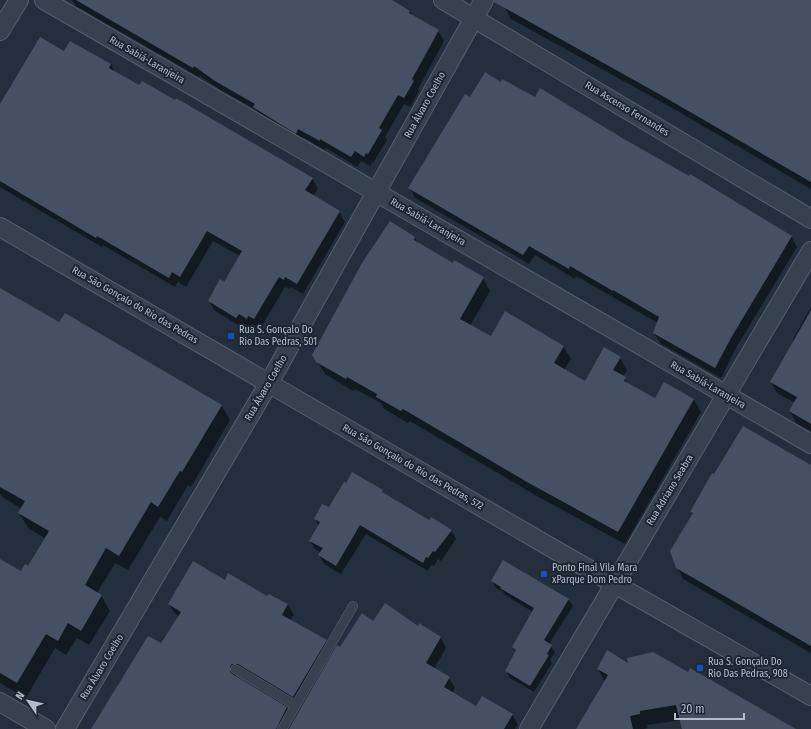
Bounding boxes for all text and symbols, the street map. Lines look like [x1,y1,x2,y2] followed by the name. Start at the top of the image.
[107,34,187,86] street label: Rua Sabiá-Laranjeira
[400,69,448,140] street label: Rua Álvaro Coelho
[583,79,671,139] street label: Rua Ascenso Fernandes
[388,196,468,248] street label: Rua Sabiá-Laranjeira
[70,264,200,346] street label: Rua São Gonçalo do Rio das Pedras
[239,324,317,348] place label: Rua S. Gonçalo Do Rio Das Pedras, 501
[226,331,236,341] marker: Rua S. Gonçalo Do Rio Das Pedras, 501
[241,352,290,423] street label: Rua Álvaro Coelho
[668,359,748,411] street label: Rua Sabiá-Laranjeira
[340,422,486,513] street label: Rua São Gonçalo do Rio das Pedras, 572
[644,452,696,528] street label: Rua Adriano Seabra
[552,562,637,586] place label: Ponto Final Vila Mara xParque Dom Pedro
[539,569,549,579] marker: Ponto Final Vila Mara xParque Dom Pedro
[76,631,126,702] street label: Rua Álvaro Coelho
[708,656,788,680] place label: Rua S. Gonçalo Do Rio Das Pedras, 908
[695,663,705,673] marker: Rua S. Gonçalo Do Rio Das Pedras, 908
[8,681,48,721] north arrow
[13,689,27,702] text: N
[675,695,744,721] scale bar
[681,702,705,716] text: 20 m

